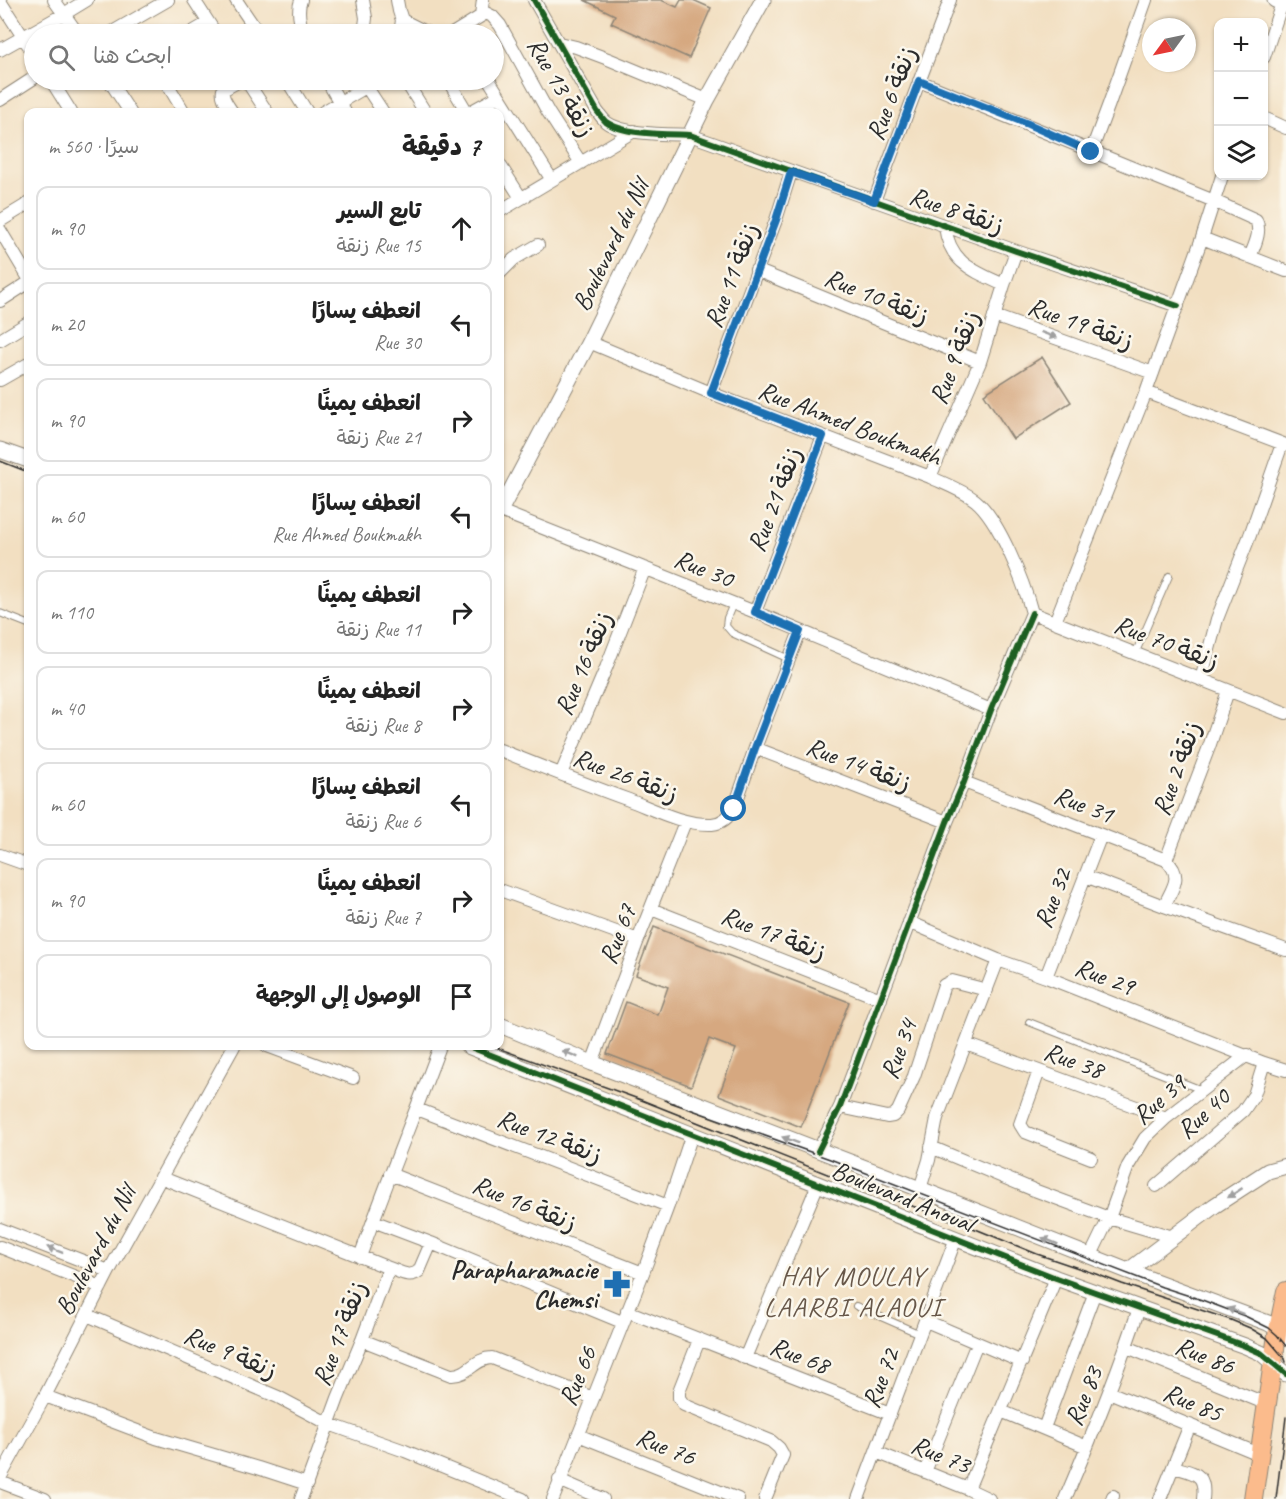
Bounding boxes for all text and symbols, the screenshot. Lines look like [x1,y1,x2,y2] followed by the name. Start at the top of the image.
[1142,18,1196,72] north arrow
[1214,18,1268,180] map controls
[1214,18,1268,72] button: +
[24,24,504,90] search box
[520,31,603,143] street label: Rue 13 زنقة
[45,41,78,74] icon: search
[858,41,924,145] street label: Rue 6 زنقة
[93,42,172,70] text: ابحث هنا
[1214,72,1268,126] button: −
[1214,126,1268,180] button: layers
[402,130,480,163] text: 7 دقيقة
[48,134,139,159] text: سيرًا · 560 m
[1077,138,1103,164] route end
[565,170,658,316] street label: Boulevard du Nil
[905,179,1009,242] street label: Rue 8 زنقة
[337,197,421,225] text: تابع السير
[445,212,478,245] icon: ahead
[50,216,84,241] text: 90 m
[696,218,767,332] street label: Rue 11 زنقة
[336,233,421,258] text: Rue 15 زنقة
[820,261,934,332] street label: Rue 10 زنقة
[1024,289,1138,358] street label: Rue 19 زنقة
[312,297,421,325] text: انعطف يسارًا
[921,305,987,409] street label: Rue 9 زنقة
[445,308,478,341] icon: left
[50,312,84,337] text: 20 m
[374,330,421,355] text: Rue 30
[1040,331,1058,341] one-way arrow
[754,373,948,474] street label: Rue Ahmed Boukmakh
[317,389,421,417] text: انعطف يمينًا
[445,404,478,437] icon: right
[50,408,84,433] text: 90 m
[336,425,421,450] text: Rue 21 زنقة
[739,442,810,556] street label: Rue 21 زنقة
[312,489,421,517] text: انعطف يسارًا
[445,500,478,533] icon: left
[50,504,84,529] text: 60 m
[272,522,421,547] text: Rue Ahmed Boukmakh
[669,542,740,596] street label: Rue 30
[317,581,421,609] text: انعطف يمينًا
[445,596,478,629] icon: right
[50,600,93,625] text: 110 m
[547,606,620,720] street label: Rue 16 زنقة
[1110,607,1224,678] street label: Rue 70 زنقة
[336,617,421,642] text: Rue 11 زنقة
[317,677,421,705] text: انعطف يمينًا
[445,692,478,725] icon: right
[50,696,84,721] text: 40 m
[345,713,421,738] text: Rue 8 زنقة
[1144,716,1209,820] street label: Rue 2 زنقة
[802,729,916,800] street label: Rue 14 زنقة
[569,740,683,811] street label: Rue 26 زنقة
[312,773,421,801] text: انعطف يسارًا
[1049,778,1119,831] street label: Rue 31
[445,788,478,821] icon: left
[50,792,84,817] text: 60 m
[720,795,746,821] route start
[345,809,421,834] text: Rue 6 زنقة
[1026,862,1080,933] street label: Rue 32
[317,869,421,897] text: انعطف يمينًا
[445,884,478,917] icon: right
[50,888,84,913] text: 90 m
[717,898,831,969] street label: Rue 17 زنقة
[591,899,644,969] street label: Rue 67
[345,905,421,930] text: Rue 7 زنقة
[1070,950,1141,1004] street label: Rue 29
[445,980,478,1013] icon: arrive
[256,981,421,1009] text: الوصول إلى الوجهة
[873,1013,925,1083] street label: Rue 34
[1040,1035,1110,1087] street label: Rue 38
[560,1049,578,1059] one-way arrow
[1126,1065,1195,1132] street label: Rue 39
[1170,1079,1239,1146] street label: Rue 40
[493,1101,607,1172] street label: Rue 12 زنقة
[781,1135,799,1145] one-way arrow
[827,1153,983,1242] street label: Boulevard Anoual
[468,1168,582,1239] street label: Rue 16 زنقة
[48,1176,145,1321] street label: Boulevard du Nil
[1226,1187,1243,1198] one-way arrow
[1041,1236,1059,1246] one-way arrow
[45,1245,63,1255] one-way arrow
[450,1253,600,1316] place label: Parapharamacie Chemsi
[764,1259,947,1324] district label: HAY MOULAY LAARBI ALAOUI
[602,1269,632,1299] pharmacy icon: Parapharamacie Chemsi
[304,1276,375,1390] street label: Rue 17 زنقة
[1226,1305,1244,1315] one-way arrow
[179,1318,282,1387] street label: Rue 9 زنقة
[765,1329,836,1383] street label: Rue 68
[1170,1329,1240,1383] street label: Rue 86
[551,1341,605,1411] street label: Rue 66
[854,1342,908,1413] street label: Rue 72
[1057,1360,1111,1431] street label: Rue 83
[1158,1375,1228,1430] street label: Rue 85
[631,1420,701,1474] street label: Rue 76
[906,1428,977,1482] street label: Rue 73

